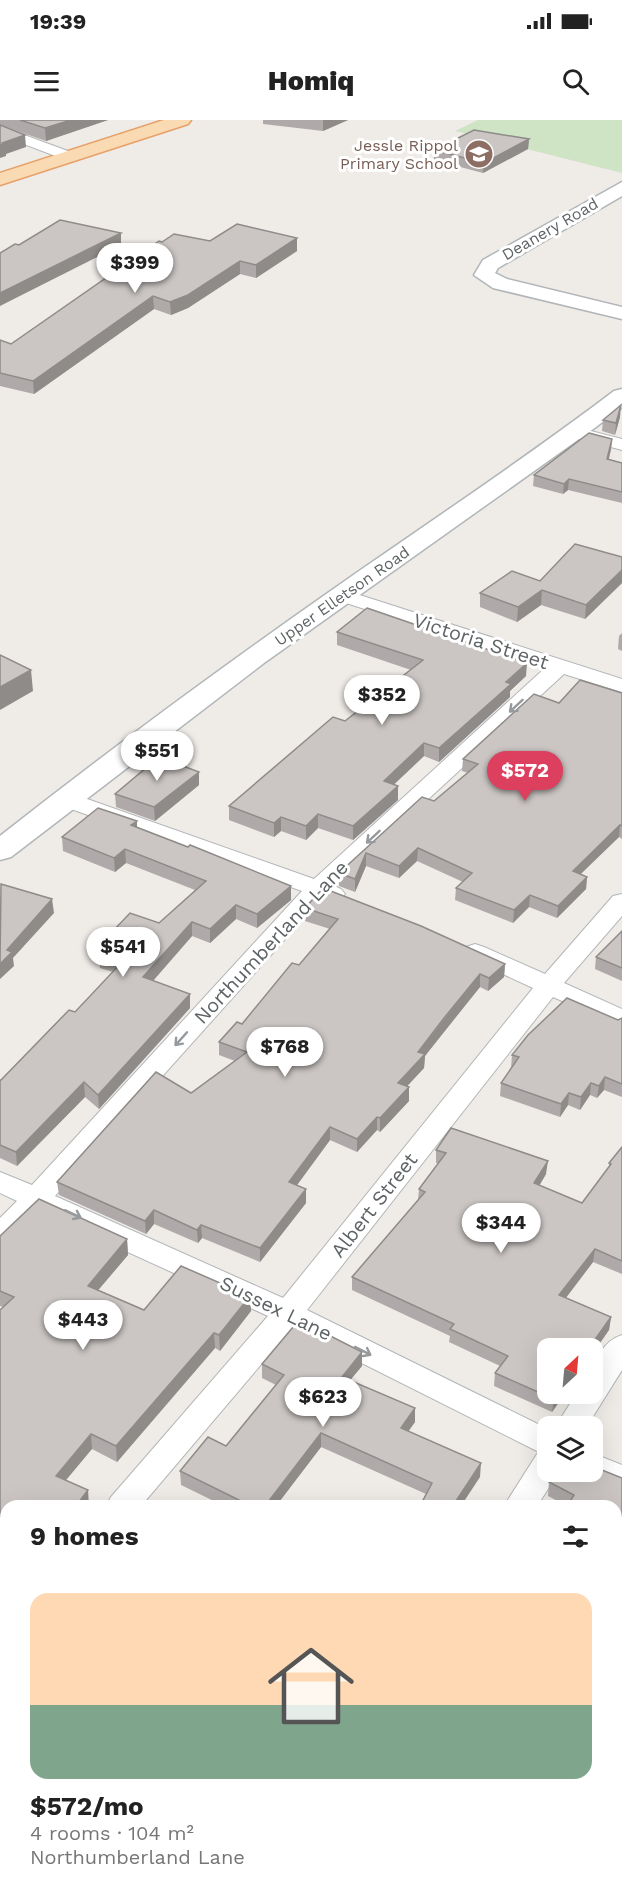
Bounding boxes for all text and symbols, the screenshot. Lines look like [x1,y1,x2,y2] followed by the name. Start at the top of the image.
[30,9,86,34] text: 19:39
[30,65,63,98] icon: menu
[268,65,354,97] text: Homiq
[559,65,592,98] icon: search
[340,136,458,173] place label: Jessle Rippol Primary School
[463,138,495,170] school or university icon: Jessle Rippol Primary School
[499,194,601,264] street label: Deanery Road
[99,243,171,294] pin: $399
[110,250,160,274] text: $399
[271,542,413,650] street label: Upper Elletson Road
[410,608,552,674] street label: Victoria Street
[346,675,418,726] pin: $352
[358,682,406,706] text: $352
[509,699,524,713] one-way arrow
[121,731,193,782] pin: $551
[135,738,179,762] text: $551
[489,751,561,802] pin: $572
[501,758,549,782] text: $572
[365,830,380,844] one-way arrow
[189,855,353,1029] street label: Northumberland Lane
[87,927,159,978] pin: $541
[100,934,146,958] text: $541
[249,1027,321,1078] pin: $768
[174,1032,188,1047] one-way arrow
[260,1034,310,1058] text: $768
[326,1147,423,1262] street label: Albert Street
[465,1203,537,1254] pin: $344
[63,1208,81,1220] one-way arrow
[476,1210,526,1234] text: $344
[216,1271,336,1345] street label: Sussex Lane
[47,1300,119,1351] pin: $443
[58,1307,108,1331] text: $443
[537,1338,603,1404] north arrow
[537,1338,603,1482] map controls
[354,1345,372,1357] one-way arrow
[287,1377,359,1428] pin: $623
[299,1384,347,1408] text: $623
[537,1416,603,1482] button: layers
[559,1520,592,1553] icon: filters
[30,1521,139,1551] text: 9 homes
[257,1632,365,1740] icon: home
[30,1791,144,1821] text: $572/mo
[30,1821,194,1845] text: 4 rooms · 104 m²
[30,1845,245,1869] text: Northumberland Lane

